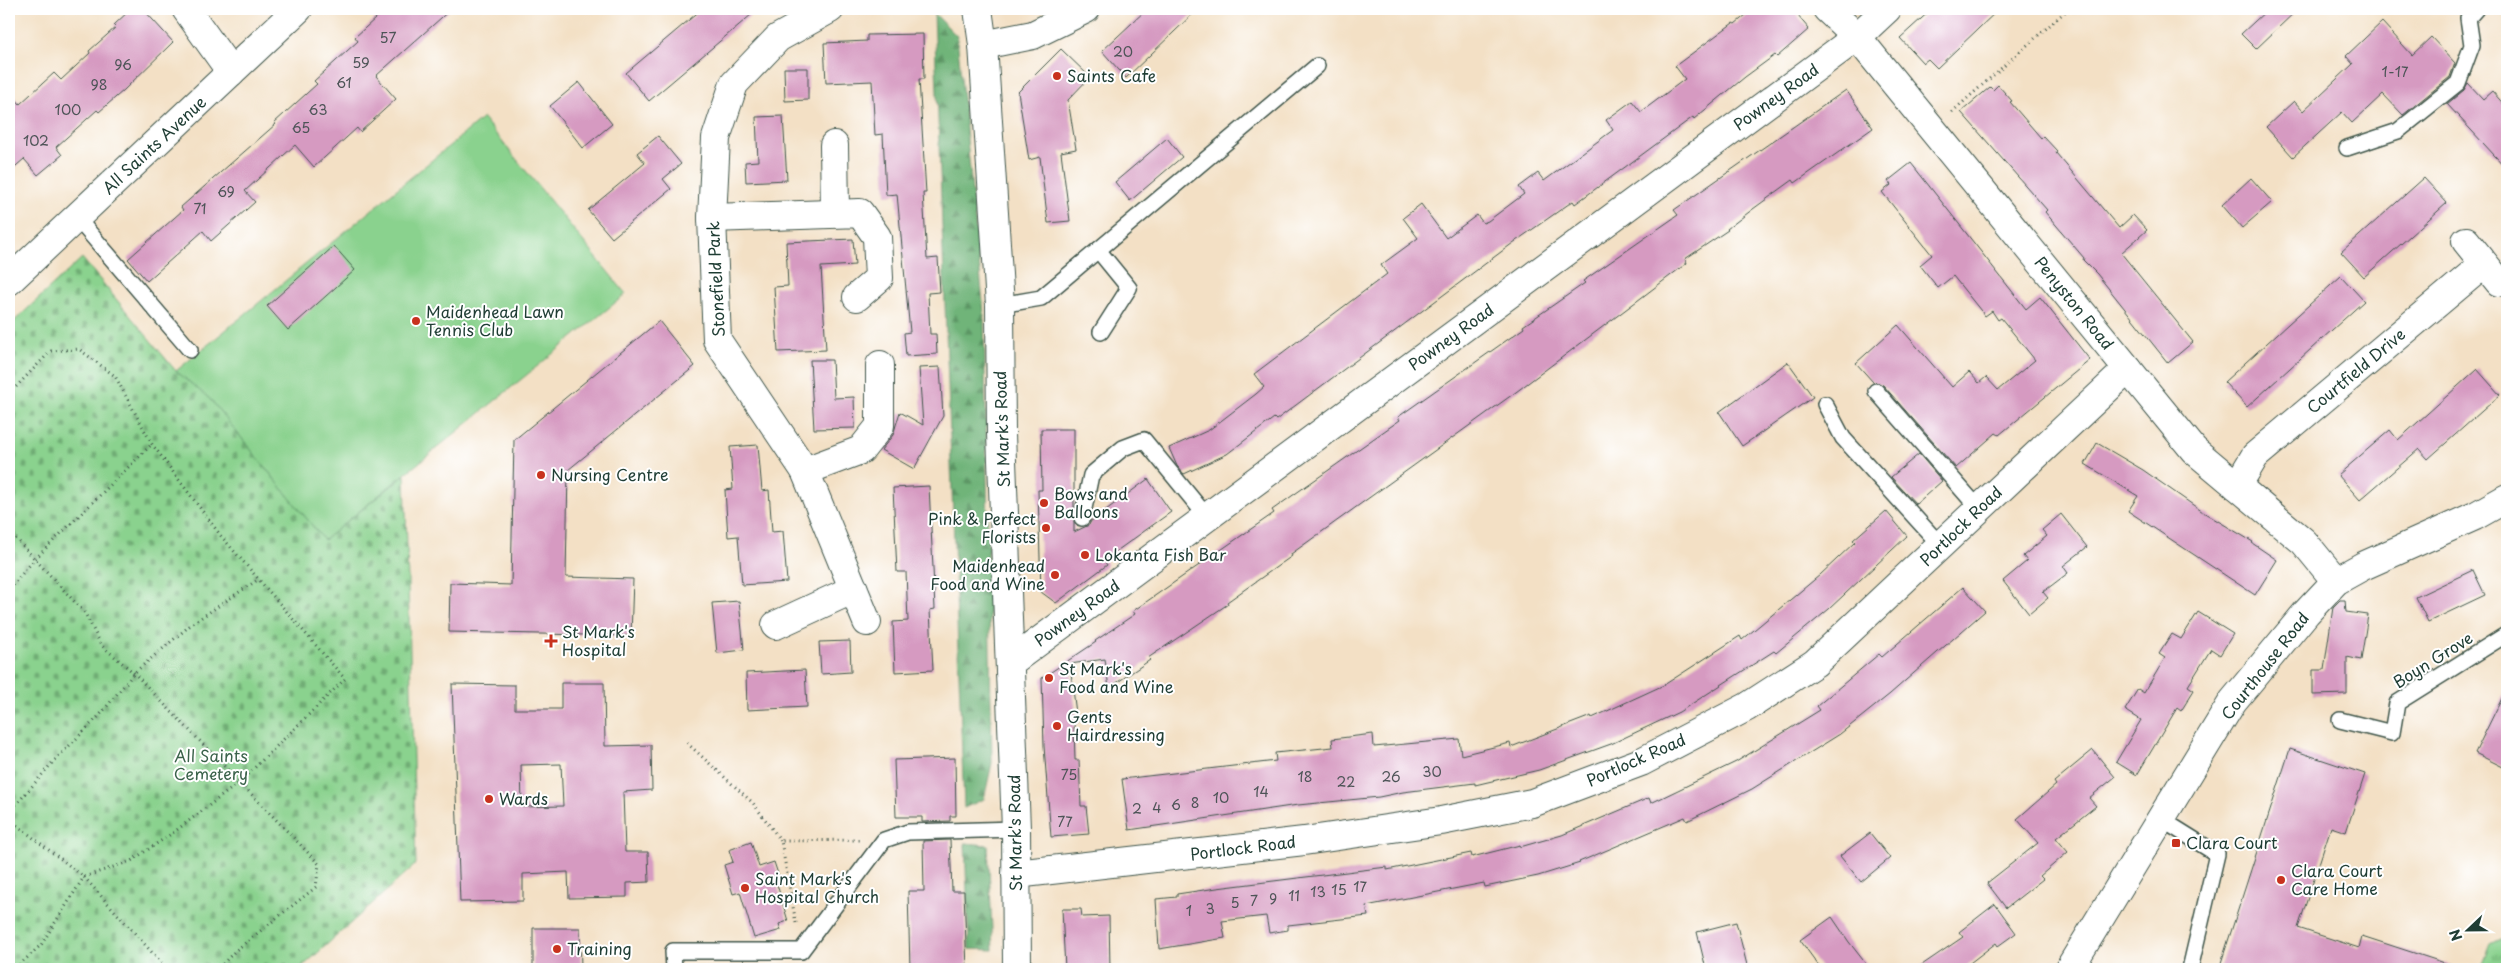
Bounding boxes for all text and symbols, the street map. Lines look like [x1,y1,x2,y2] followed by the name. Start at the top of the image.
[380,27,396,48] house number: 57
[1113,41,1133,62] house number: 20
[352,52,370,73] house number: 59
[114,54,132,75] house number: 96
[1727,57,1823,136] street label: Powney Road
[2382,61,2409,82] house number: 1-17
[1067,63,1156,87] place label: Saints Cafe
[1051,70,1063,82] marker: Saints Cafe
[336,72,352,93] house number: 61
[91,74,107,95] house number: 98
[96,89,211,199] street label: All Saints Avenue
[55,99,81,120] house number: 100
[309,99,327,120] house number: 63
[292,117,310,138] house number: 65
[23,130,49,151] house number: 102
[217,181,235,202] house number: 69
[193,198,207,219] house number: 71
[700,220,730,338] street label: Stonefield Park
[2030,250,2120,354] street label: Penyston Road
[1402,297,1498,376] street label: Powney Road
[426,299,564,341] place label: Maidenhead Lawn Tennis Club
[410,315,422,327] marker: Maidenhead Lawn Tennis Club
[2301,322,2410,419] street label: Courtfield Drive
[987,370,1015,488] street label: St Mark's Road
[551,462,669,486] place label: Nursing Centre
[535,469,547,481] marker: Nursing Centre
[1914,480,2007,571] street label: Portlock Road
[1054,481,1128,523] place label: Bows and Balloons
[1038,497,1050,509] marker: Bows and Balloons
[928,506,1036,548] place label: Pink & Perfect Florists
[1040,522,1052,534] marker: Pink & Perfect Florists
[1095,542,1227,566] place label: Lokanta Fish Bar
[1079,549,1091,561] marker: Lokanta Fish Bar
[930,553,1045,595] place label: Maidenhead Food and Wine
[1049,569,1061,581] marker: Maidenhead Food and Wine
[1028,573,1124,652] street label: Powney Road
[2214,606,2314,724] street label: Courthouse Road
[562,619,635,661] place label: St Mark's Hospital
[2388,625,2477,693] street label: Boyn Grove
[544,634,558,648] marker: St Mark's Hospital
[1059,656,1174,698] place label: St Mark's Food and Wine
[1043,672,1055,684] marker: St Mark's Food and Wine
[1067,704,1165,746] place label: Gents Hairdressing
[1051,720,1063,732] marker: Gents Hairdressing
[1582,727,1689,792] street label: Portlock Road
[174,743,248,785] park label: All Saints Cemetery
[1422,761,1442,782] house number: 30
[1061,764,1077,785] house number: 75
[1297,766,1313,787] house number: 18
[1381,766,1401,787] house number: 26
[1337,771,1355,792] house number: 22
[1001,774,1027,892] street label: St Mark's Road
[1253,781,1269,802] house number: 14
[499,786,548,810] place label: Wards
[1213,787,1229,808] house number: 10
[1191,792,1199,813] house number: 8
[483,793,495,805] marker: Wards
[1171,794,1181,815] house number: 6
[1152,797,1162,818] house number: 4
[1132,798,1142,819] house number: 2
[1057,811,1073,832] house number: 77
[1189,829,1297,865] street label: Portlock Road
[2186,830,2278,854] place label: Clara Court
[2170,837,2182,849] marker: Clara Court
[2291,858,2383,900] place label: Clara Court Care Home
[755,866,879,908] place label: Saint Mark's Hospital Church
[2275,874,2287,886] marker: Clara Court Care Home
[1353,876,1367,897] house number: 17
[1331,879,1347,900] house number: 15
[1310,881,1326,902] house number: 13
[739,882,751,894] marker: Saint Mark's Hospital Church
[1288,885,1300,906] house number: 11
[1269,888,1277,909] house number: 9
[1250,890,1258,911] house number: 7
[1230,892,1240,913] house number: 5
[1205,898,1215,919] house number: 3
[1186,900,1192,921] house number: 1
[2444,906,2494,956] north arrow
[2444,926,2467,944] text: N
[567,936,632,960] place label: Training
[551,943,563,955] marker: Training

